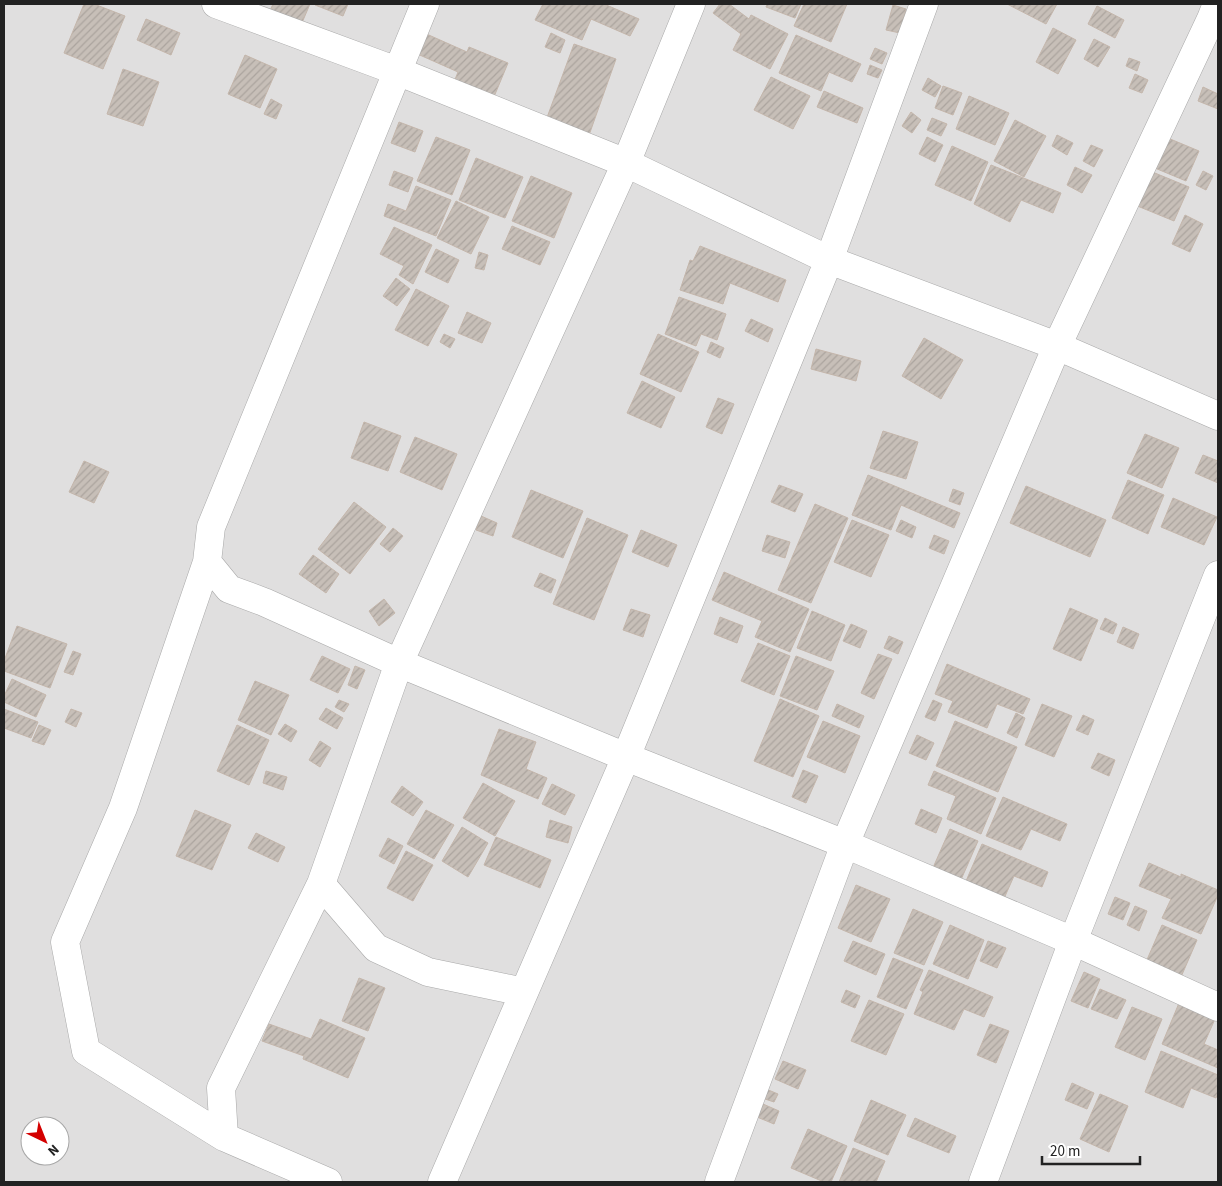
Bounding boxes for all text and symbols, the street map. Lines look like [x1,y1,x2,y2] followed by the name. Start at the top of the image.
[20,1116,70,1166] north arrow
[1042,1134,1140,1166] scale bar
[43,1139,63,1160] text: N
[1050,1141,1080,1162] text: 20 m

